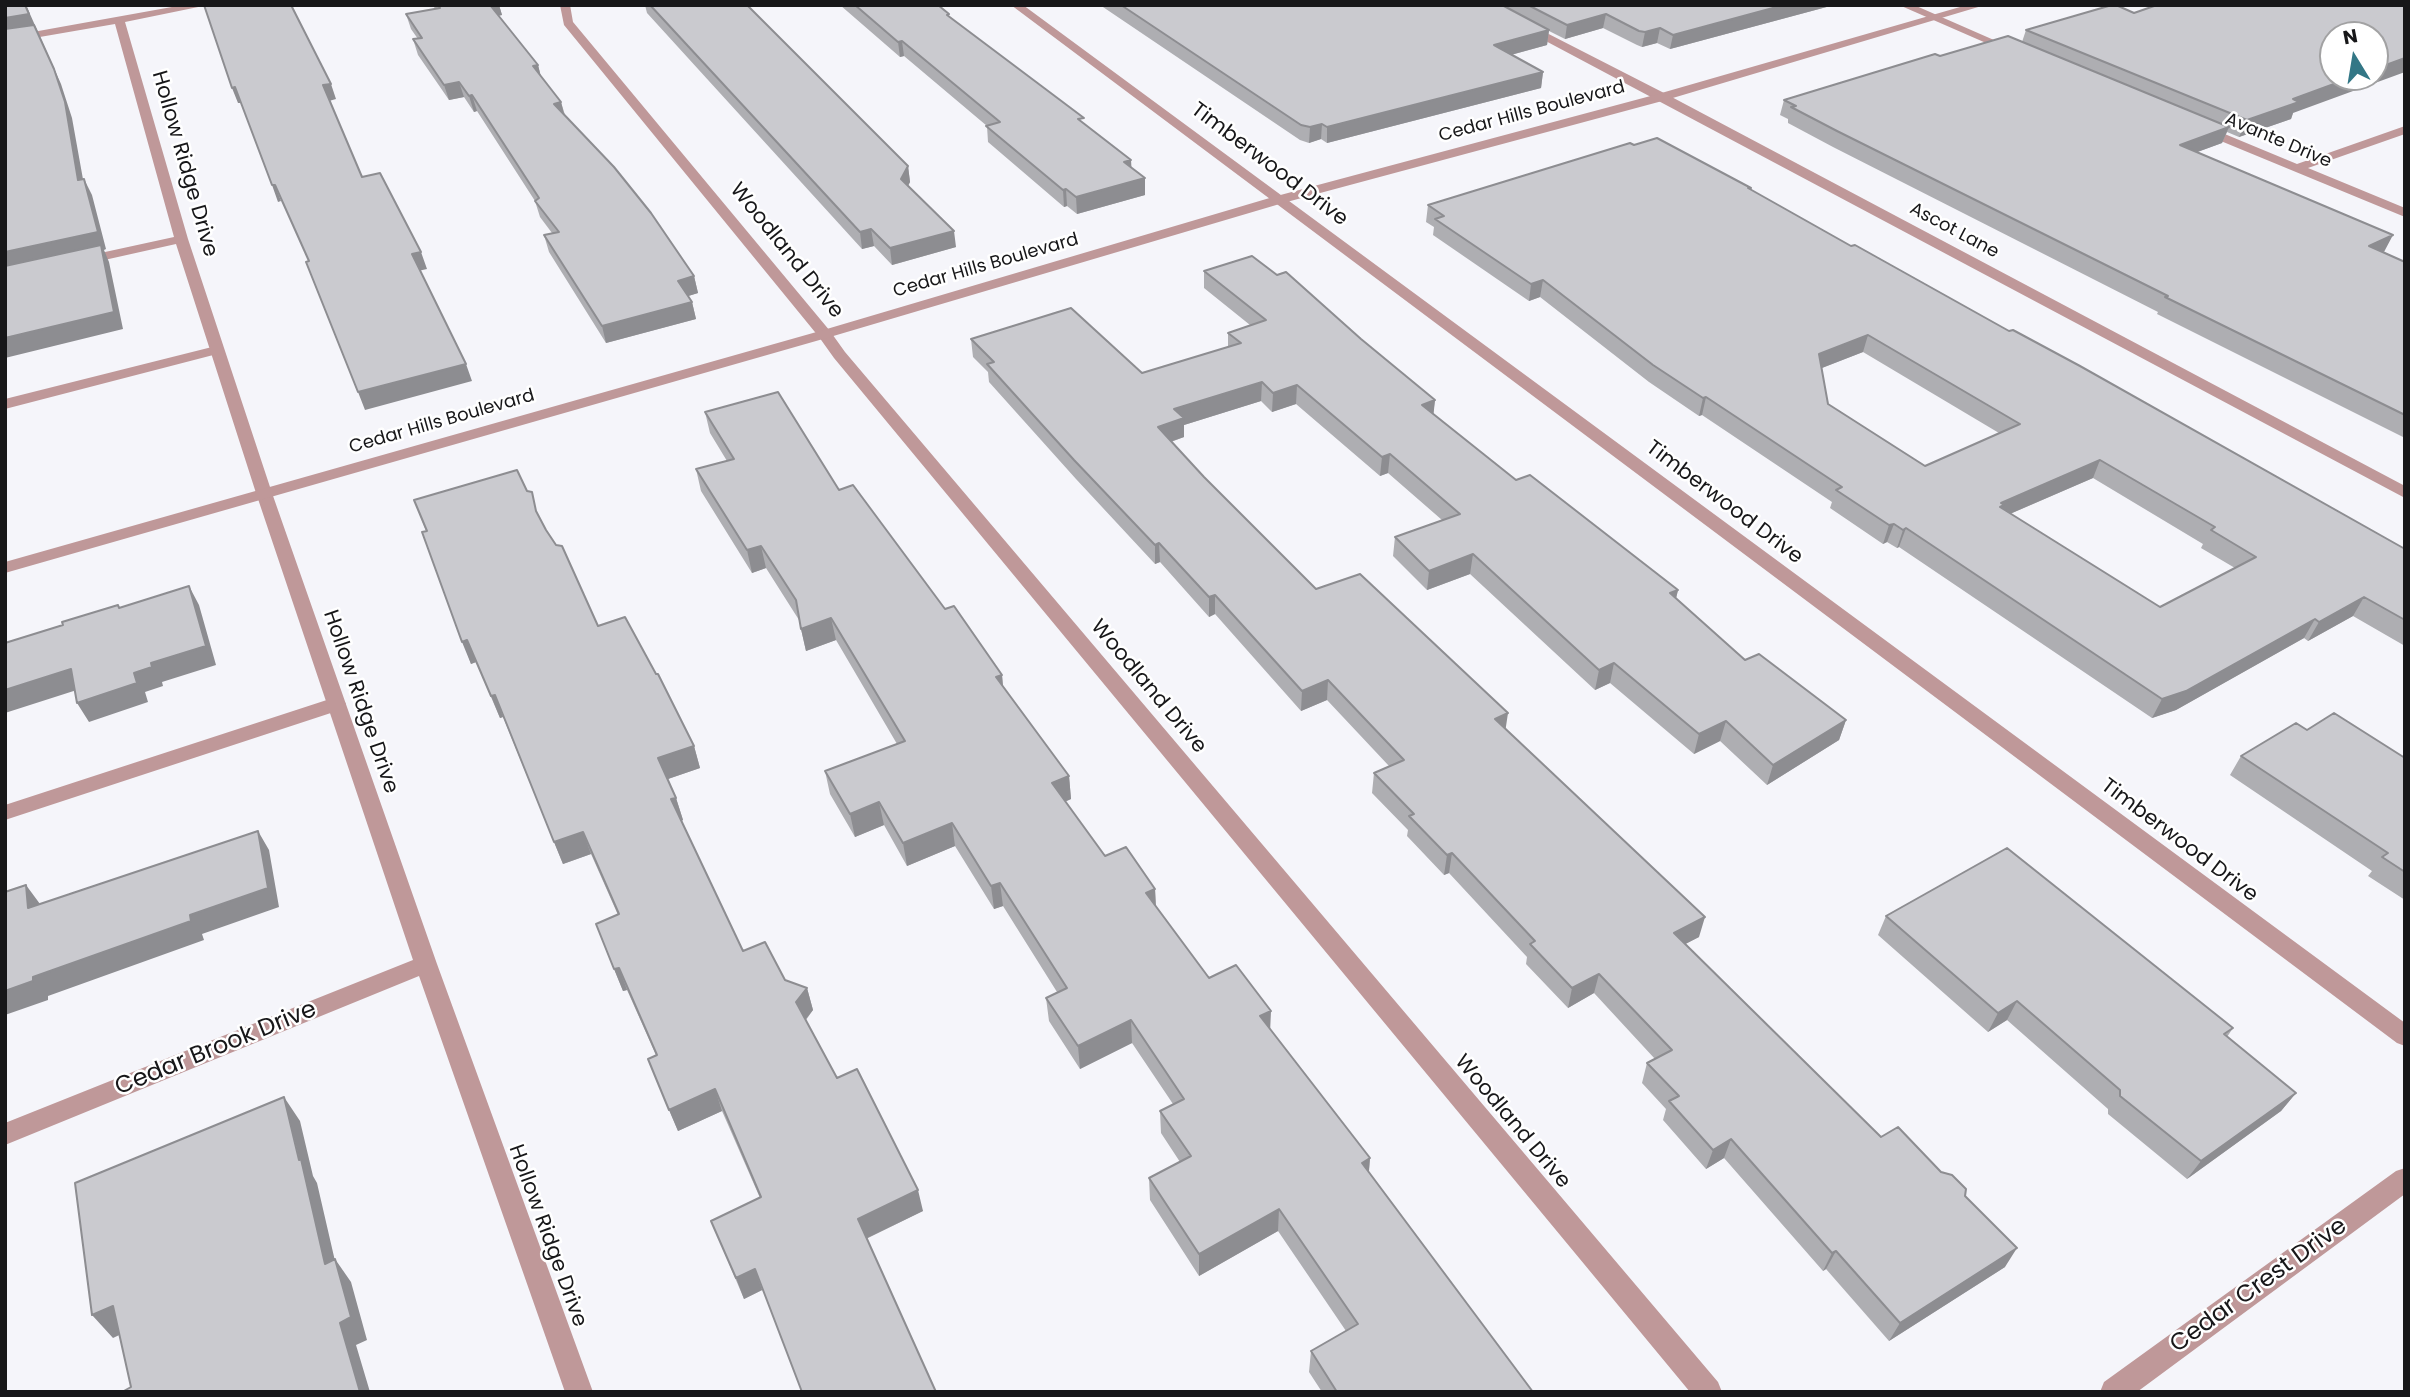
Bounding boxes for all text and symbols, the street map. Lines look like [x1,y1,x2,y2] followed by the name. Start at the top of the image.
[2319,21,2389,91] north arrow
[2341,22,2360,51] text: N
[145,68,223,260] street label: Hollow Ridge Drive
[1437,77,1627,147] street label: Cedar Hills Boulevard
[1186,98,1352,232] street label: Timberwood Drive
[2222,109,2334,173] street label: Avante Drive
[724,178,848,324] street label: Woodland Drive
[1906,198,2002,264] street label: Ascot Lane
[891,229,1081,303] street label: Cedar Hills Boulevard
[347,385,537,459] street label: Cedar Hills Boulevard
[1641,436,1807,570] street label: Timberwood Drive
[317,607,403,797] street label: Hollow Ridge Drive
[1085,615,1211,759] street label: Woodland Drive
[2096,774,2262,908] street label: Timberwood Drive
[111,995,321,1103] street label: Cedar Brook Drive
[1449,1050,1575,1194] street label: Woodland Drive
[502,1141,592,1331] street label: Hollow Ridge Drive
[2165,1212,2353,1360] street label: Cedar Crest Drive

